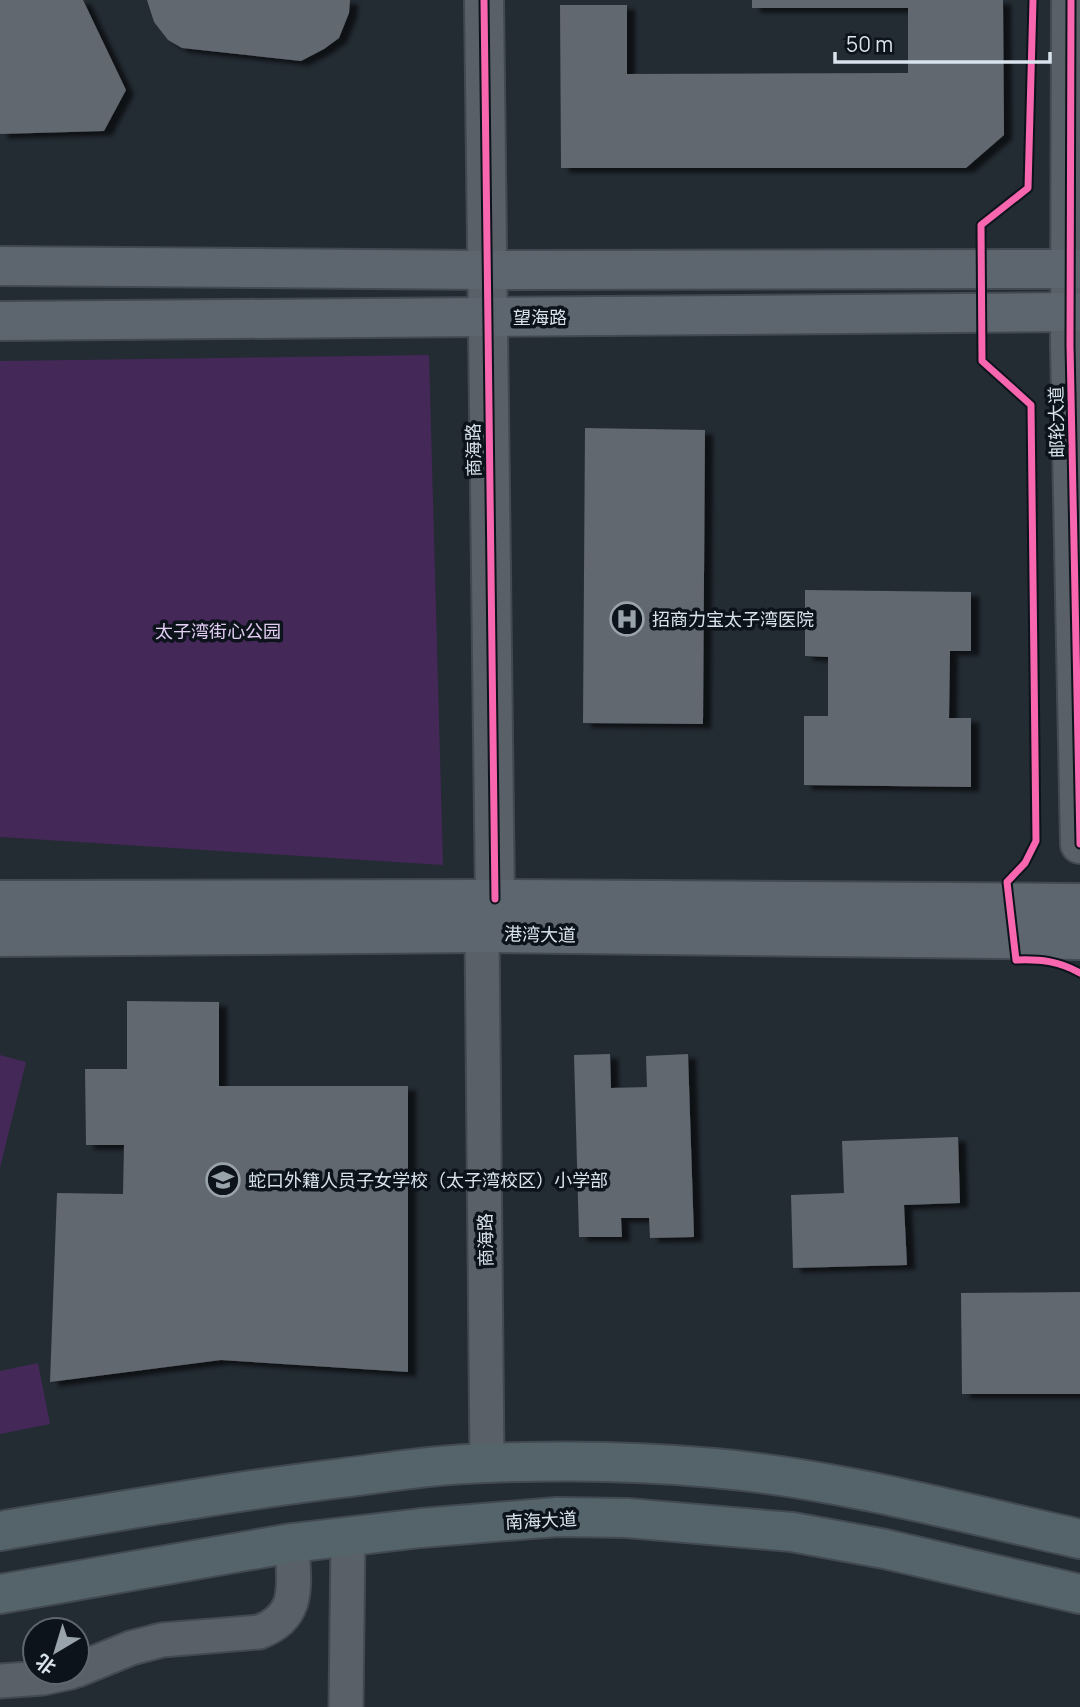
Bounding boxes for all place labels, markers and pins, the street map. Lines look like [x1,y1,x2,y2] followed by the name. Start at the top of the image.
[608,600,646,638] hospital icon: 招商力宝太子湾医院
[652,607,814,631] place label: 招商力宝太子湾医院
[204,1161,242,1199] school or university icon: 蛇口外籍人员子女学校（太子湾校区）小学部
[248,1168,608,1192] place label: 蛇口外籍人员子女学校（太子湾校区）小学部

